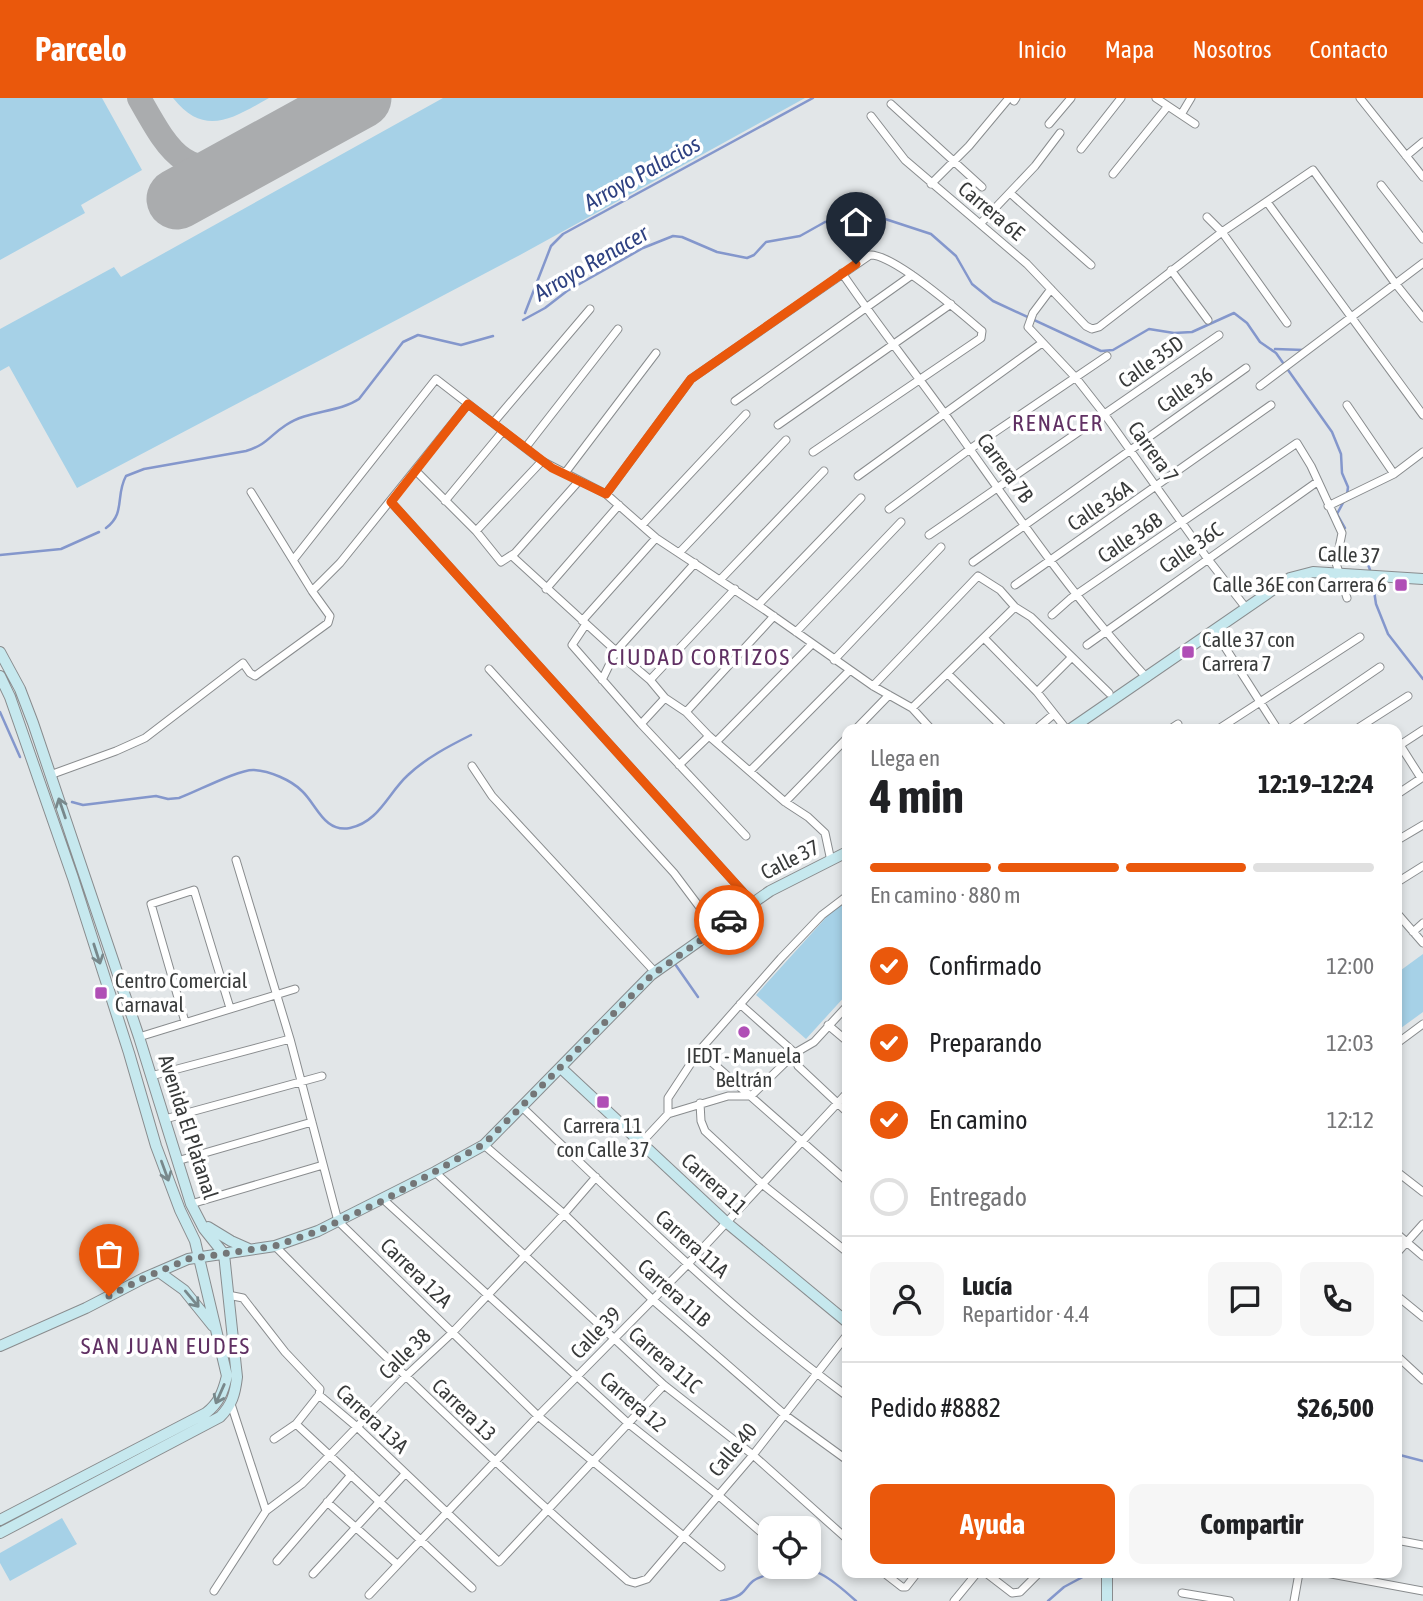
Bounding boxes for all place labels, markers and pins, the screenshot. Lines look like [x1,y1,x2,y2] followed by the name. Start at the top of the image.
[826,192,886,264] pin
[1213,572,1387,596] place label: Calle 36E con Carrera 6
[1393,577,1409,593] marker: Calle 36E con Carrera 6
[1202,627,1295,675] place label: Calle 37 con Carrera 7
[1180,644,1196,660] marker: Calle 37 con Carrera 7
[115,968,248,1016] place label: Centro Comercial Carnaval
[93,985,109,1001] marker: Centro Comercial Carnaval
[736,1024,752,1040] marker: IEDT - Manuela Beltrán
[687,1043,801,1091] place label: IEDT - Manuela Beltrán
[595,1094,611,1110] marker: Carrera 11 con Calle 37
[557,1113,650,1161] place label: Carrera 11 con Calle 37
[79,1224,139,1296] pin

